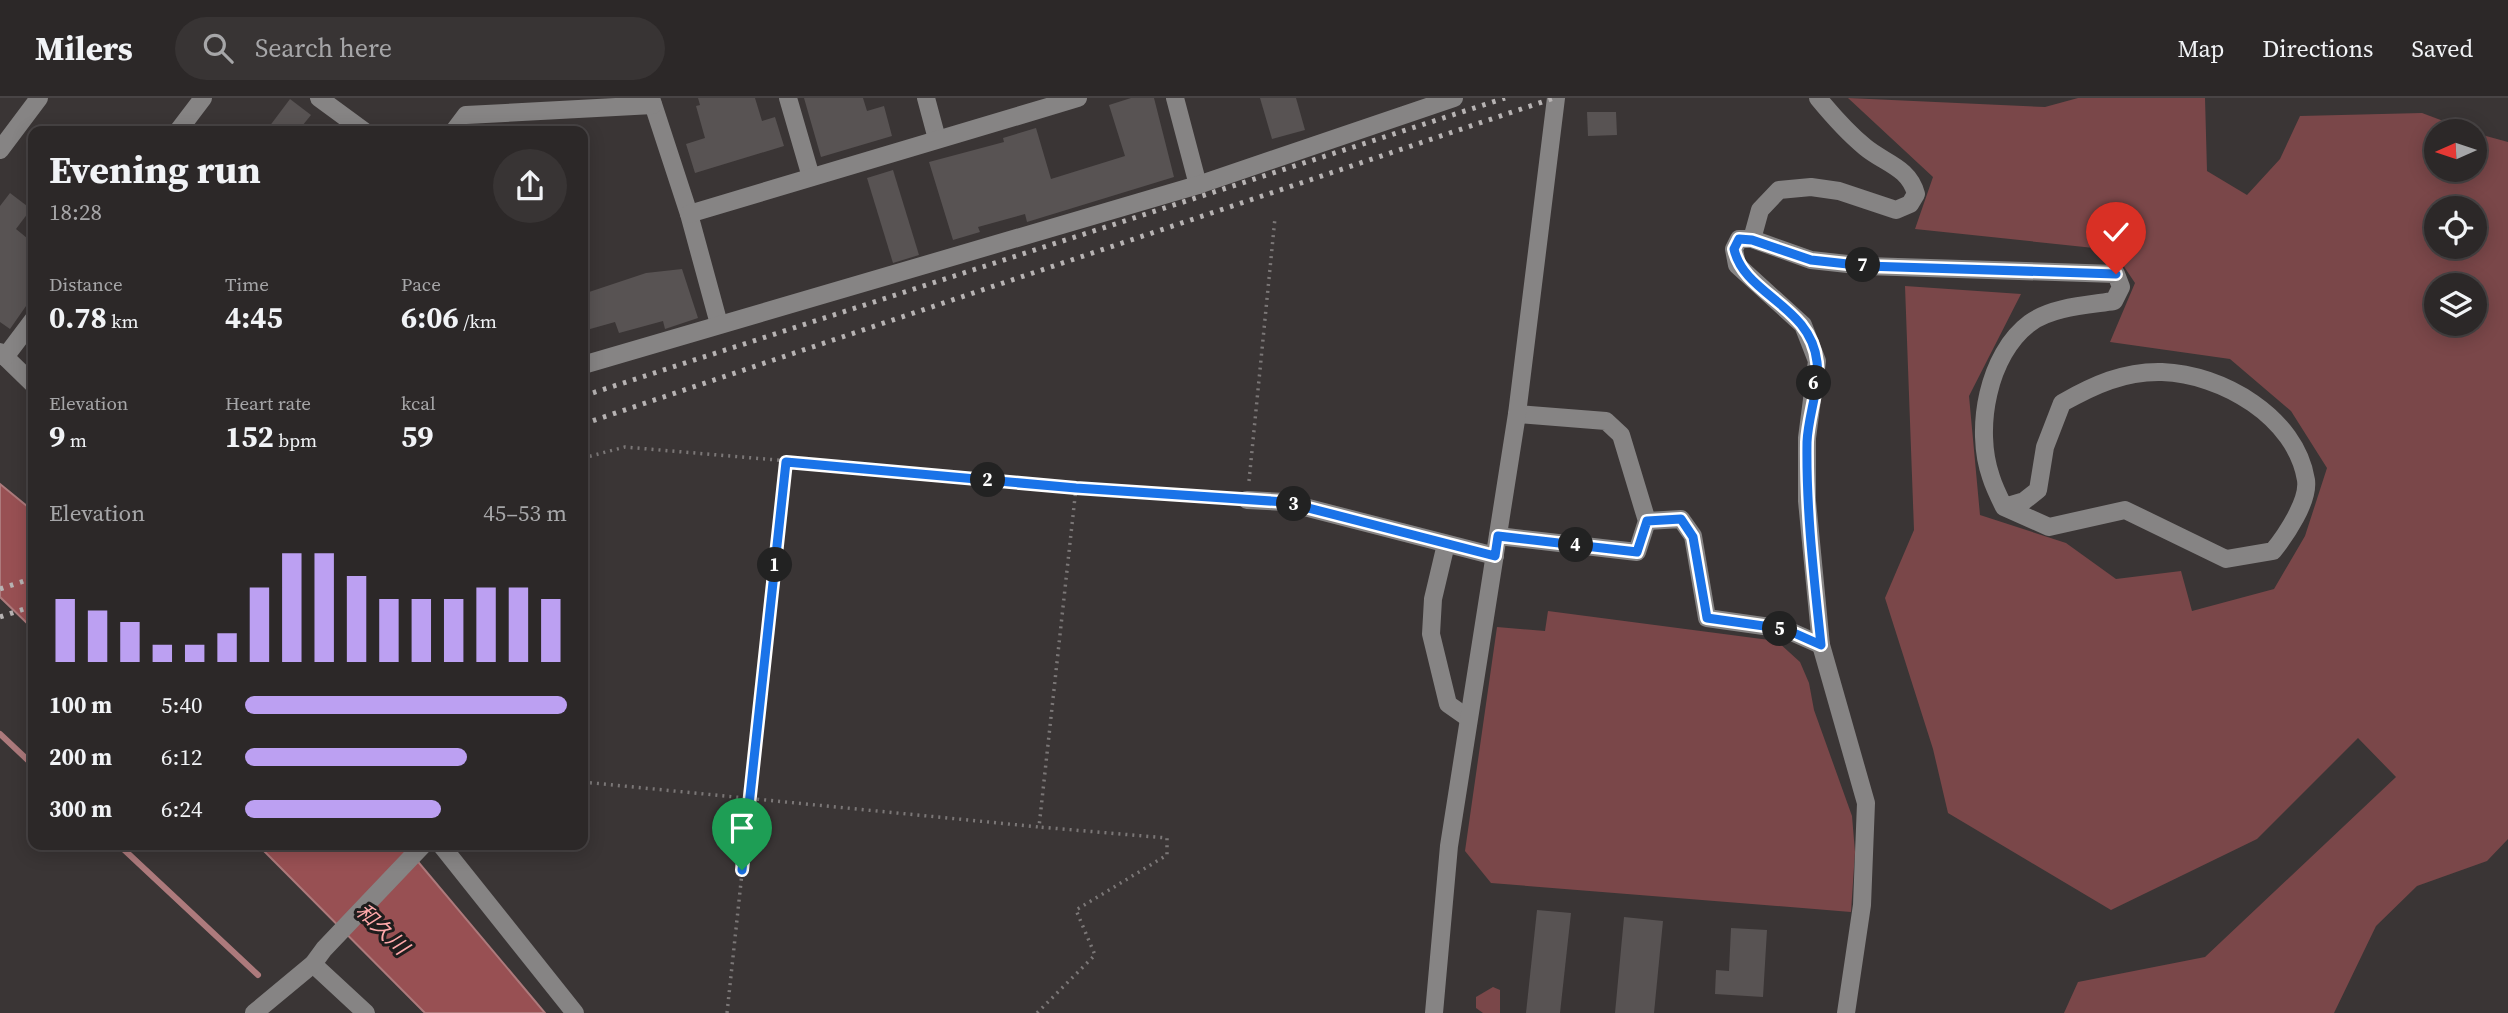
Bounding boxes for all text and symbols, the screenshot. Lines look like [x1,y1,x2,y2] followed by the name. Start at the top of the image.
[175,17,665,80] search box
[35,26,133,71] text: Milers
[199,29,237,67] icon: search
[255,30,392,66] text: Search here
[2177,32,2224,65] text: Map
[2262,32,2373,65] text: Directions
[2411,32,2473,65] text: Saved
[2424,119,2487,182] north arrow
[2424,119,2487,336] map controls
[49,144,261,196] text: Evening run
[493,149,567,223] button: share
[49,196,102,228] text: 18:28
[2424,196,2487,259] button: locate
[2086,202,2146,274] pin
[2097,213,2135,251] icon: check
[1846,248,1881,282] pin: 7
[1857,251,1868,277] text: 7
[49,271,123,297] text: Distance
[225,271,269,297] text: Time
[401,271,441,297] text: Pace
[2424,273,2487,336] button: layers
[49,297,107,338] text: 0.78
[225,297,283,338] text: 4:45
[401,297,459,338] text: 6:06
[107,308,139,334] text: km
[459,308,497,334] text: /km
[1797,366,1832,400] pin: 6
[1808,369,1819,395] text: 6
[49,390,128,416] text: Elevation
[225,390,311,416] text: Heart rate
[401,390,436,416] text: kcal
[49,416,65,457] text: 9
[225,416,274,457] text: 152
[401,416,434,457] text: 59
[65,427,87,453] text: m
[274,427,317,453] text: bpm
[970,462,1006,498] pin: 2
[982,466,993,492] text: 2
[1276,486,1312,522] pin: 3
[1288,490,1299,516] text: 3
[49,497,145,529] text: Elevation
[483,497,567,529] text: 45–53 m
[1558,528,1594,562] pin: 4
[1570,531,1581,557] text: 4
[758,547,792,582] pin: 1
[769,551,780,577] text: 1
[1762,612,1798,646] pin: 5
[1774,615,1785,641] text: 5
[49,689,112,721] text: 100 m
[161,689,202,721] text: 5:40
[49,741,112,773] text: 200 m
[161,741,202,773] text: 6:12
[49,793,112,825] text: 300 m
[161,793,202,825] text: 6:24
[712,798,772,870] pin
[723,809,761,847] icon: arrive
[350,896,417,962] water label: 和久川

